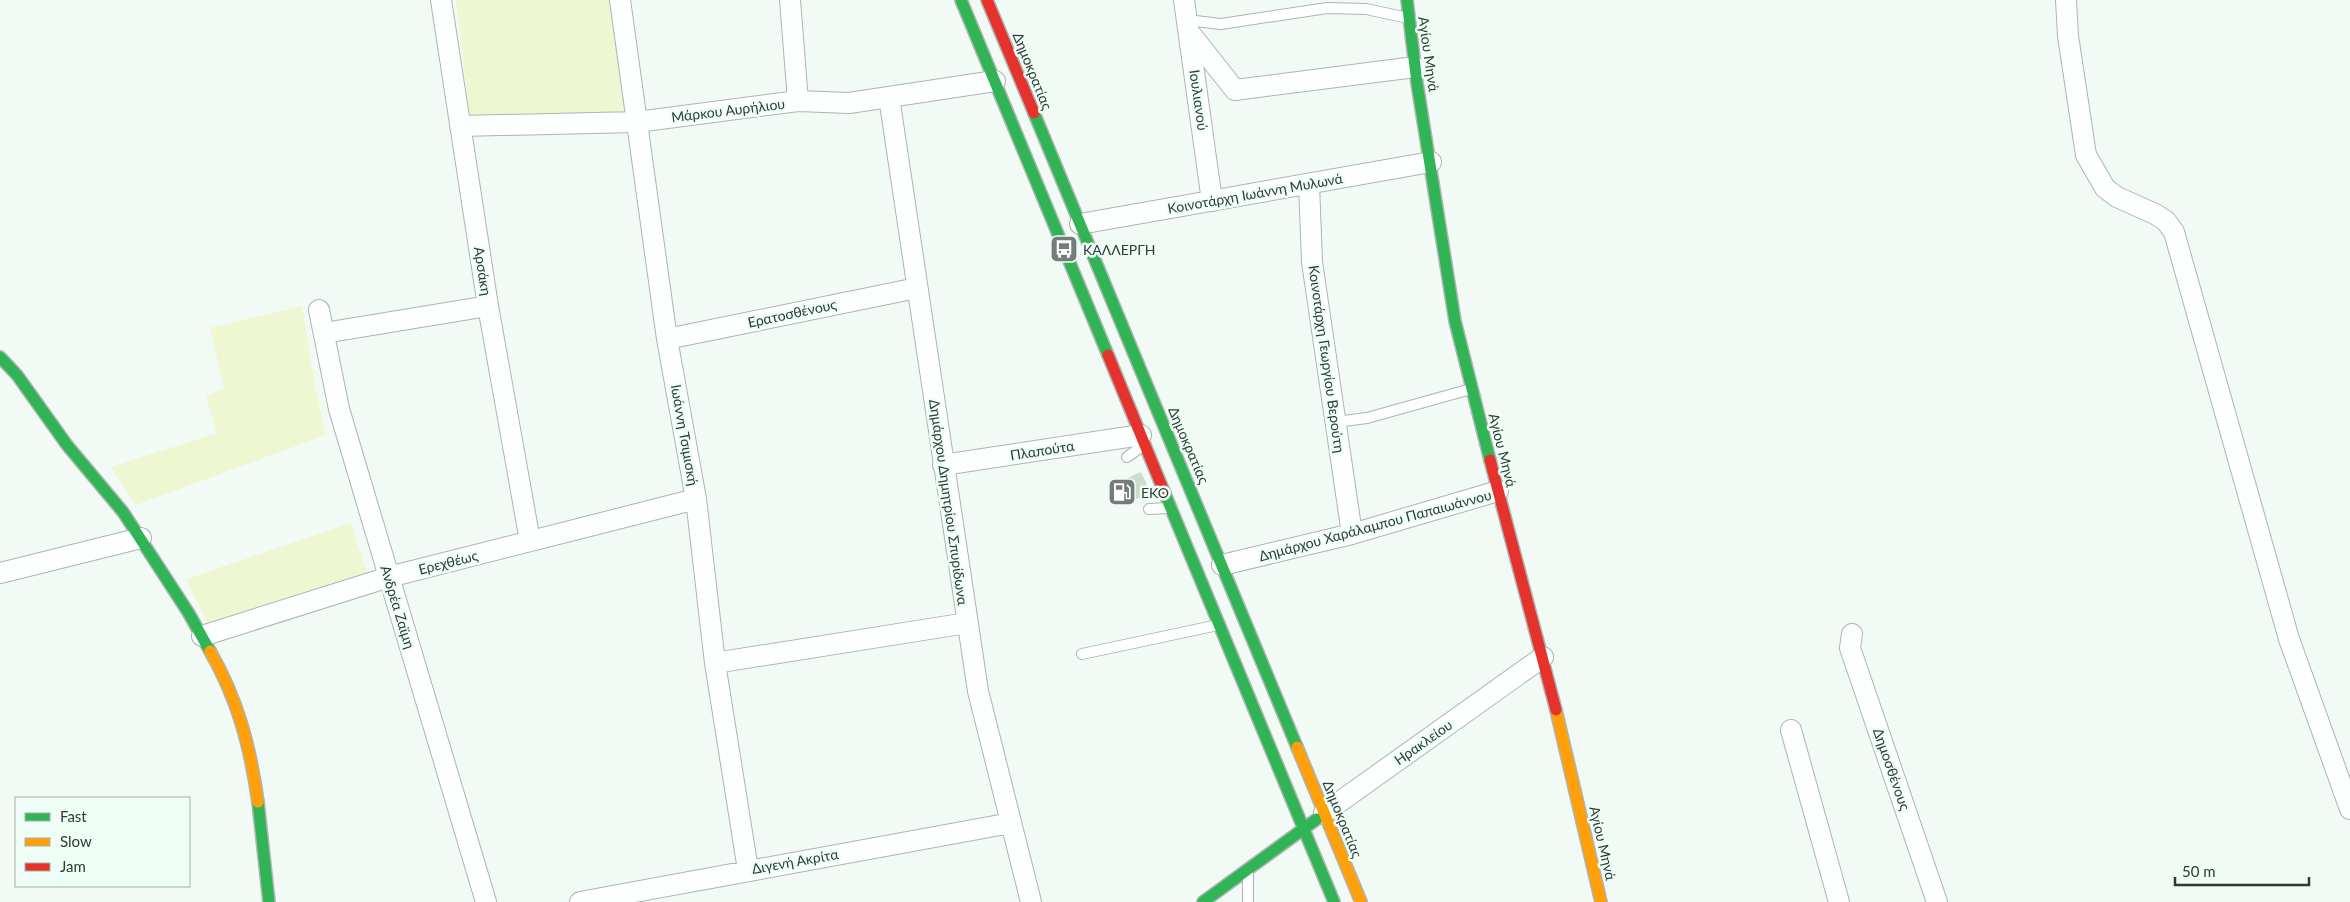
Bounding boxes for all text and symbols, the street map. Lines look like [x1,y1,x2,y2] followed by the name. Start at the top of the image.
[1415,15,1443,93] street label: Αγίου Μηνά
[1010,30,1056,113] street label: Δημοκρατίας
[1186,69,1212,131] street label: Ιουλιανού
[670,95,786,125] street label: Μάρκου Αυρήλιου
[1166,169,1345,217] street label: Κοινοτάρχη Ιωάννη Μυλωνά
[1049,234,1079,264] bus stop icon: ΚΑΛΛΕΡΓΗ
[1083,241,1156,258] place label: ΚΑΛΛΕΡΓΗ
[471,245,495,297] street label: Αρσάκη
[1305,264,1349,454] street label: Κοινοτάρχη Γεωργίου Βερούτη
[746,295,838,331] street label: Ερατοσθένους
[668,383,702,487] street label: Ιωάννη Τσιμισκή
[926,398,972,607] street label: Δημάρχου Δημητρίου Σπυρίδωνα
[1165,404,1213,486] street label: Δημοκρατίας
[1486,411,1521,489] street label: Αγίου Μηνά
[1009,436,1076,463] street label: Πλαπούτα
[1107,477,1137,507] fuel station icon: EKO
[1141,484,1169,501] place label: EKO
[1257,486,1493,564] street label: Δημάρχου Χαράλαμπου Παπαιωάννου
[417,546,480,578] street label: Ερεχθέως
[377,563,419,651] street label: Ανδρέα Ζαϊμη
[1391,716,1455,768] street label: Ηρακλείου
[1870,726,1914,813] street label: Δημοσθένους
[1320,778,1366,861] street label: Δημοκρατίας
[15,797,190,887] legend
[1586,804,1620,882] street label: Αγίου Μηνά
[60,807,87,825] text: Fast
[60,832,92,850] text: Slow
[750,845,840,877] street label: Διγενή Ακρίτα
[2175,854,2309,886] scale bar
[60,857,86,875] text: Jam
[2182,862,2216,880] text: 50 m

